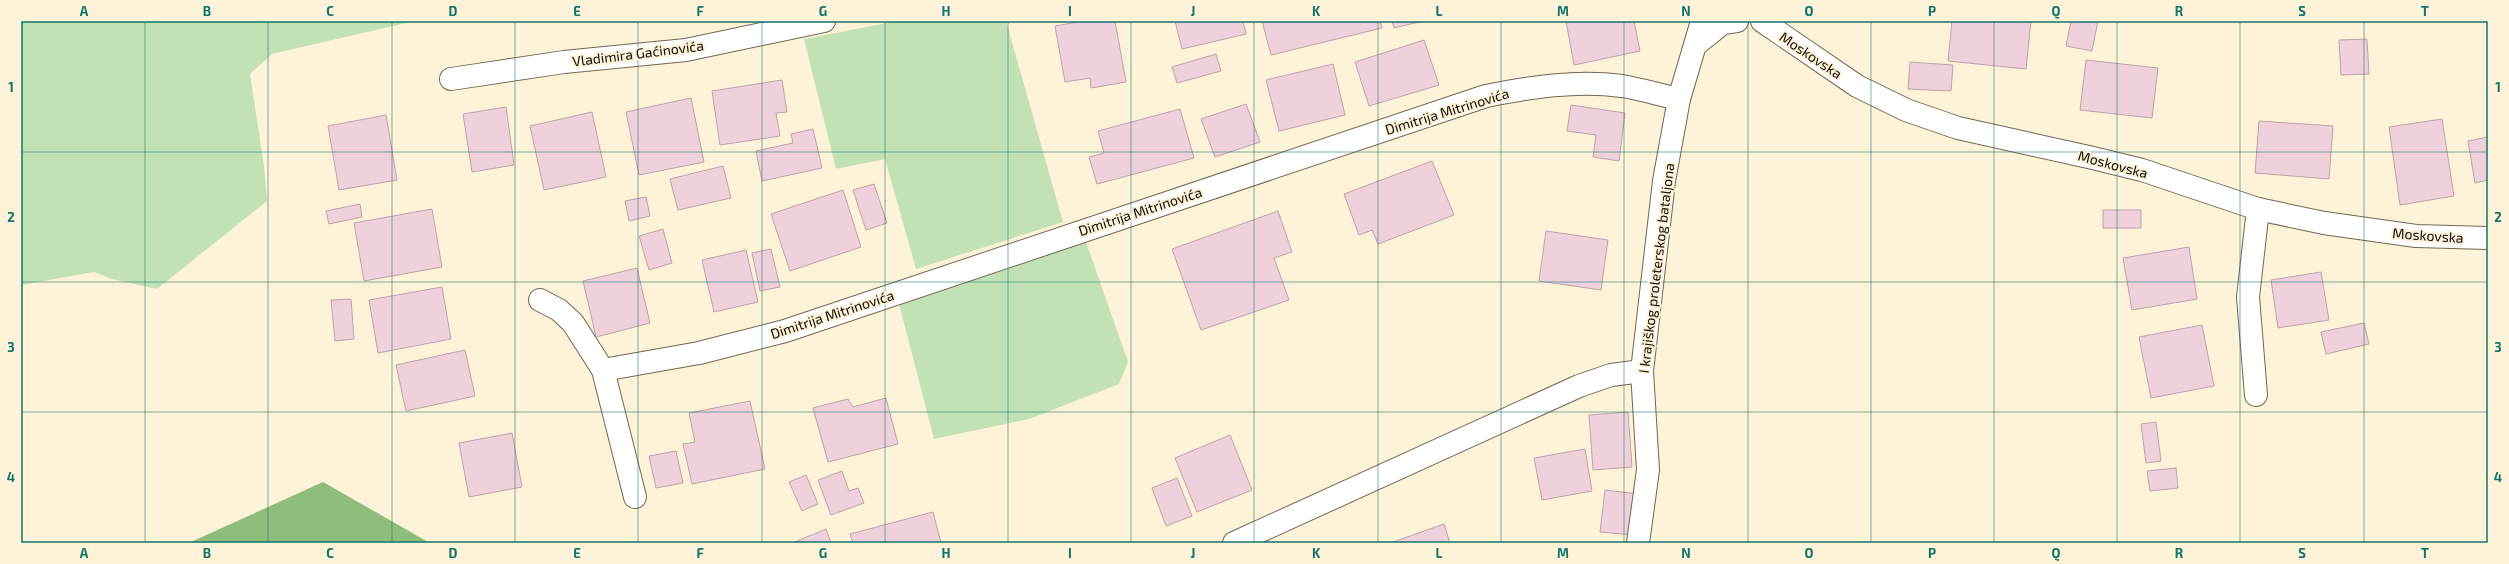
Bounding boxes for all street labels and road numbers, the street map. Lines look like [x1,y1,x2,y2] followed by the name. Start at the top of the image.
[1777,28,1845,82] street label: Moskovska
[571,37,705,69] street label: Vladimira Gaćinovića
[1383,84,1511,138] street label: Dimitrija Mitrinovića
[2076,147,2150,181] street label: Moskovska
[1635,162,1677,374] street label: I krajiškog proleterskog bataljona
[1076,183,1204,239] street label: Dimitrija Mitrinovića
[2392,224,2464,246] street label: Moskovska
[768,286,896,342] street label: Dimitrija Mitrinovića

